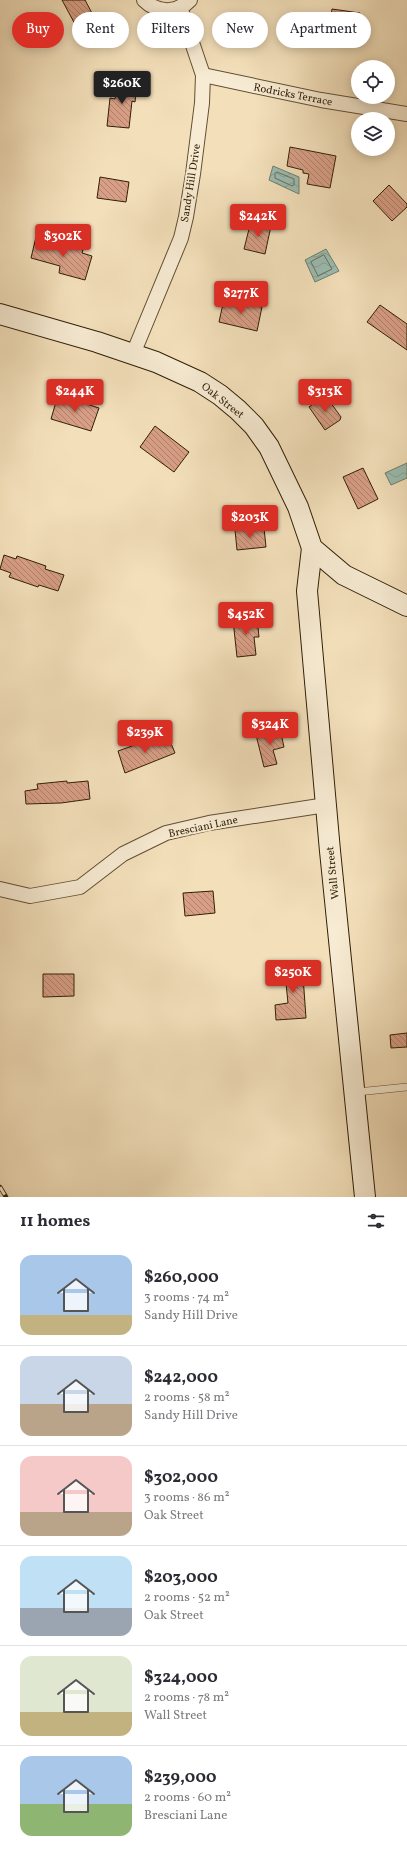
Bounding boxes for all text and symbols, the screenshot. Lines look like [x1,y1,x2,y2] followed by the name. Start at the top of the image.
[12,12,64,48] chip: Buy
[72,12,129,48] chip: Rent
[137,12,204,48] chip: Filters
[212,12,268,48] chip: New
[276,12,371,48] chip: Apartment
[351,60,395,156] map controls
[351,60,395,104] button: locate
[94,71,150,105] pin: $260K
[103,75,141,93] text: $260K
[252,80,334,110] street label: Rodricks Terrace
[351,112,395,156] button: layers
[178,143,205,224] street label: Sandy Hill Drive
[230,204,286,238] pin: $242K
[239,208,277,226] text: $242K
[35,224,91,258] pin: $302K
[44,228,82,246] text: $302K
[213,281,269,315] pin: $277K
[223,285,259,303] text: $277K
[47,379,103,413] pin: $244K
[297,379,353,413] pin: $313K
[198,380,247,423] street label: Oak Street
[56,383,95,401] text: $244K
[307,383,343,401] text: $313K
[222,505,278,539] pin: $203K
[231,509,269,527] text: $203K
[218,602,274,636] pin: $452K
[227,606,265,624] text: $452K
[242,712,298,746] pin: $324K
[251,716,289,734] text: $324K
[117,720,173,754] pin: $239K
[127,724,163,742] text: $239K
[167,813,239,842] street label: Bresciani Lane
[323,845,344,900] street label: Wall Street
[265,960,321,994] pin: $250K
[274,964,312,982] text: $250K
[20,1210,90,1233] text: 11 homes
[365,1210,387,1232] icon: filters
[144,1266,219,1289] text: $260,000
[52,1271,100,1319] icon: home
[144,1289,229,1307] text: 3 rooms · 74 m²
[144,1307,238,1325] text: Sandy Hill Drive
[144,1366,218,1389] text: $242,000
[52,1372,100,1420] icon: home
[144,1389,229,1407] text: 2 rooms · 58 m²
[144,1407,238,1425] text: Sandy Hill Drive
[144,1466,218,1489] text: $302,000
[52,1472,100,1520] icon: home
[144,1489,229,1507] text: 3 rooms · 86 m²
[144,1507,204,1525] text: Oak Street
[144,1566,218,1589] text: $203,000
[52,1572,100,1620] icon: home
[144,1589,230,1607] text: 2 rooms · 52 m²
[144,1607,204,1625] text: Oak Street
[144,1666,218,1689] text: $324,000
[52,1672,100,1720] icon: home
[144,1689,229,1707] text: 2 rooms · 78 m²
[144,1707,207,1725] text: Wall Street
[144,1766,217,1789] text: $239,000
[52,1772,100,1820] icon: home
[144,1789,231,1807] text: 2 rooms · 60 m²
[144,1807,227,1825] text: Bresciani Lane

